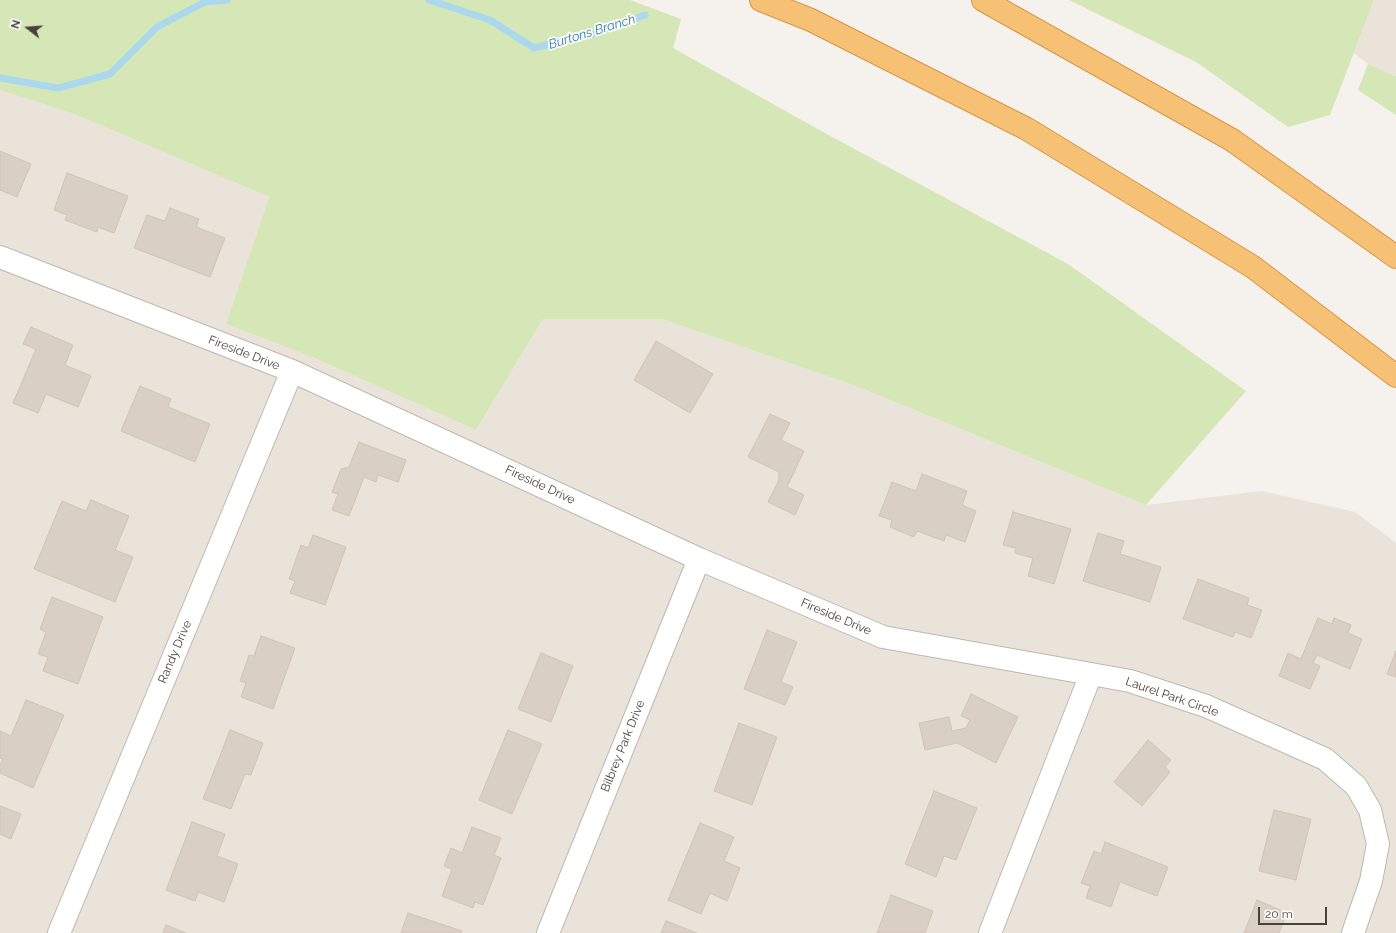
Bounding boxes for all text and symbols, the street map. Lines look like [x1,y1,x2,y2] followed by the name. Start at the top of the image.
[8,8,48,48] north arrow
[547,11,637,53] water label: Burtons Branch
[9,18,23,30] text: N
[206,333,282,373] street label: Fireside Drive
[503,463,577,507] street label: Fireside Drive
[799,596,873,638] street label: Fireside Drive
[155,618,195,686] street label: Randy Drive
[1124,674,1220,720] street label: Laurel Park Circle
[598,698,648,794] street label: Bilbrey Park Drive
[1260,899,1329,925] scale bar
[1265,907,1293,921] text: 20 m

